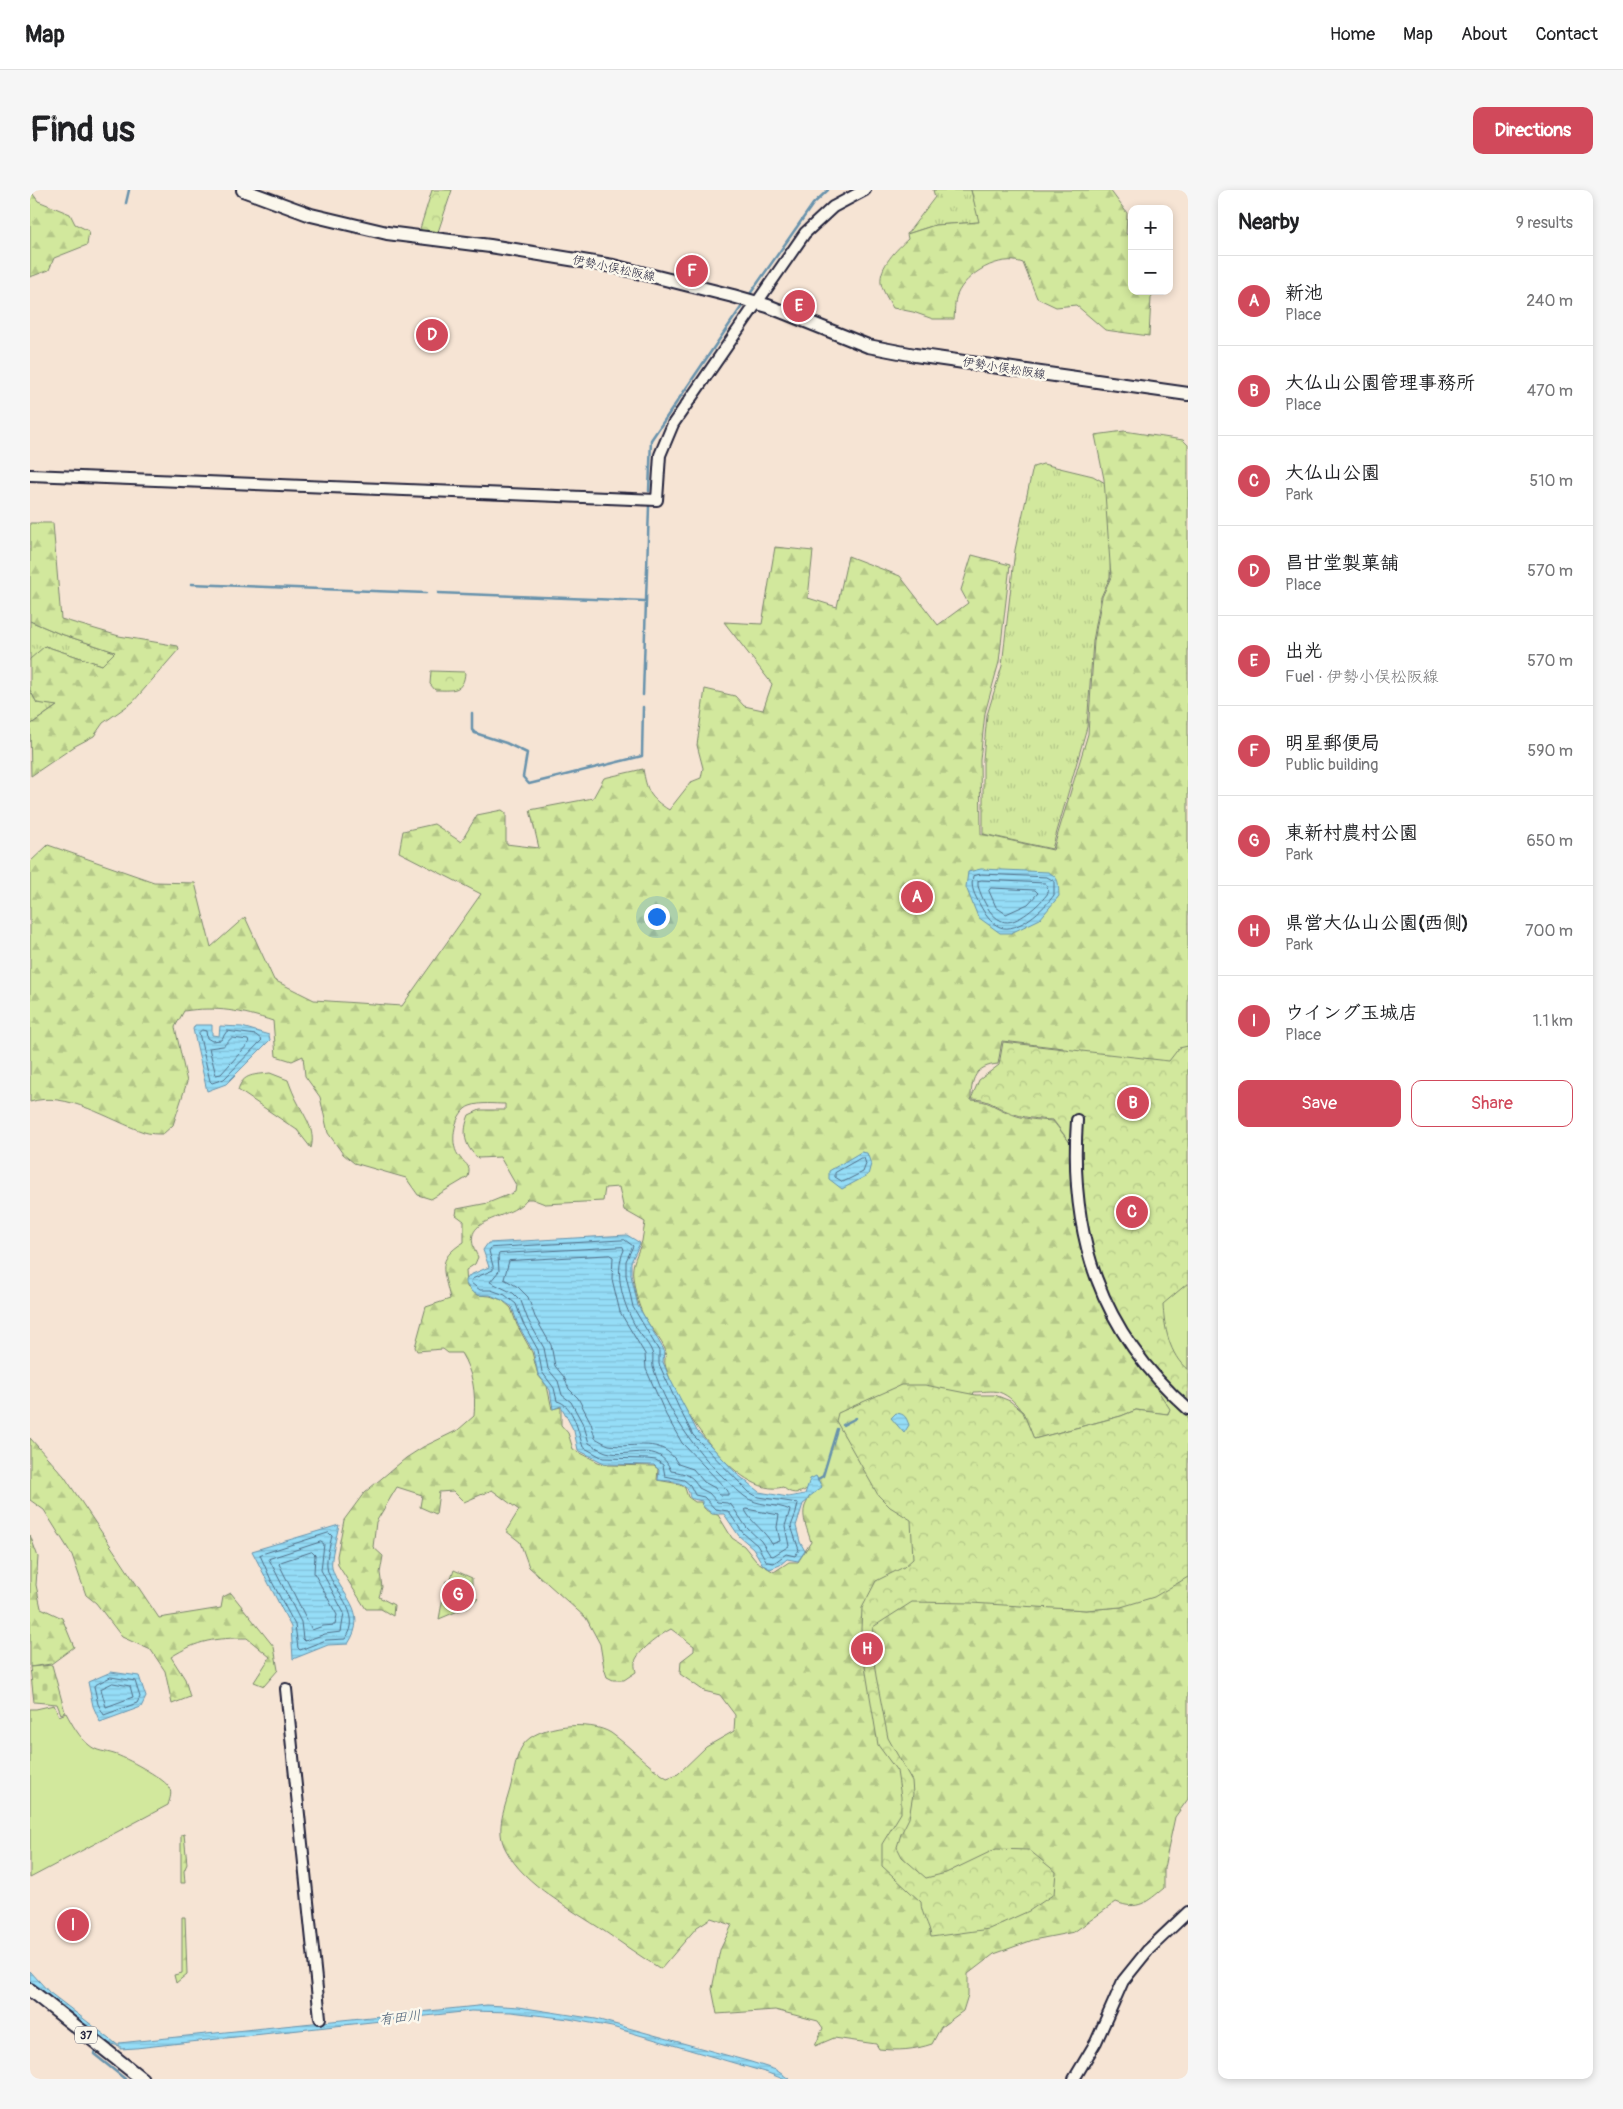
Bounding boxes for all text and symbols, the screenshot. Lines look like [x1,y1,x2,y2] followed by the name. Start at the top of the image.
[25,20,65,49] text: Map
[1330,23,1375,46] text: Home
[1403,23,1433,46] text: Map
[1461,23,1507,46] text: About
[1535,23,1598,46] text: Contact
[1473,107,1593,154] button: Directions
[30,108,135,152] text: Find us
[1128,205,1173,295] map controls
[1128,205,1173,250] button: +
[1238,209,1299,236] text: Nearby
[1516,213,1573,233] text: 9 results
[1128,250,1173,295] button: −
[571,252,657,285] street label: 伊勢小俣松阪線
[676,252,708,290] pin: F
[1285,281,1323,305] text: 新池
[783,287,815,325] pin: E
[1249,291,1259,311] text: A
[1526,291,1573,311] text: 240 m
[1285,305,1321,325] text: Place
[416,316,448,354] pin: D
[961,355,1047,382] street label: 伊勢小俣松阪線
[1285,371,1475,395] text: 大仏山公園管理事務所
[1249,381,1259,401] text: B
[1527,381,1573,401] text: 470 m
[1285,395,1321,415] text: Place
[1285,461,1380,485] text: 大仏山公園
[1249,471,1259,491] text: C
[1529,471,1573,491] text: 510 m
[1285,485,1313,505] text: Park
[1285,551,1399,575] text: 昌甘堂製菓舗
[1249,561,1259,581] text: D
[1527,561,1573,581] text: 570 m
[1285,575,1321,595] text: Place
[1285,639,1323,663] text: 出光
[1250,651,1258,671] text: E
[1527,651,1573,671] text: 570 m
[1285,667,1439,687] text: Fuel · 伊勢小俣松阪線
[1285,731,1380,755] text: 明星郵便局
[1249,741,1259,761] text: F
[1527,741,1573,761] text: 590 m
[1285,755,1378,775] text: Public building
[1285,821,1418,845] text: 東新村農村公園
[1249,831,1259,851] text: G
[1526,831,1573,851] text: 650 m
[1285,845,1313,865] text: Park
[901,878,933,916] pin: A
[644,904,670,930] your location
[1285,911,1469,935] text: 県営大仏山公園(西側)
[1249,921,1259,941] text: H
[1525,921,1573,941] text: 700 m
[1285,935,1313,955] text: Park
[1285,1001,1418,1025] text: ウイング玉城店
[1252,1011,1256,1031] text: I
[1533,1011,1573,1031] text: 1.1 km
[1285,1025,1321,1045] text: Place
[1238,1080,1401,1127] button: Save
[1411,1080,1573,1127] button: Share
[1117,1084,1149,1122] pin: B
[1116,1193,1148,1231] pin: C
[442,1576,474,1614] pin: G
[851,1630,883,1668] pin: H
[57,1906,89,1944] pin: I
[378,2007,422,2028] water label: 有田川
[75,2026,97,2044] road number: 37

